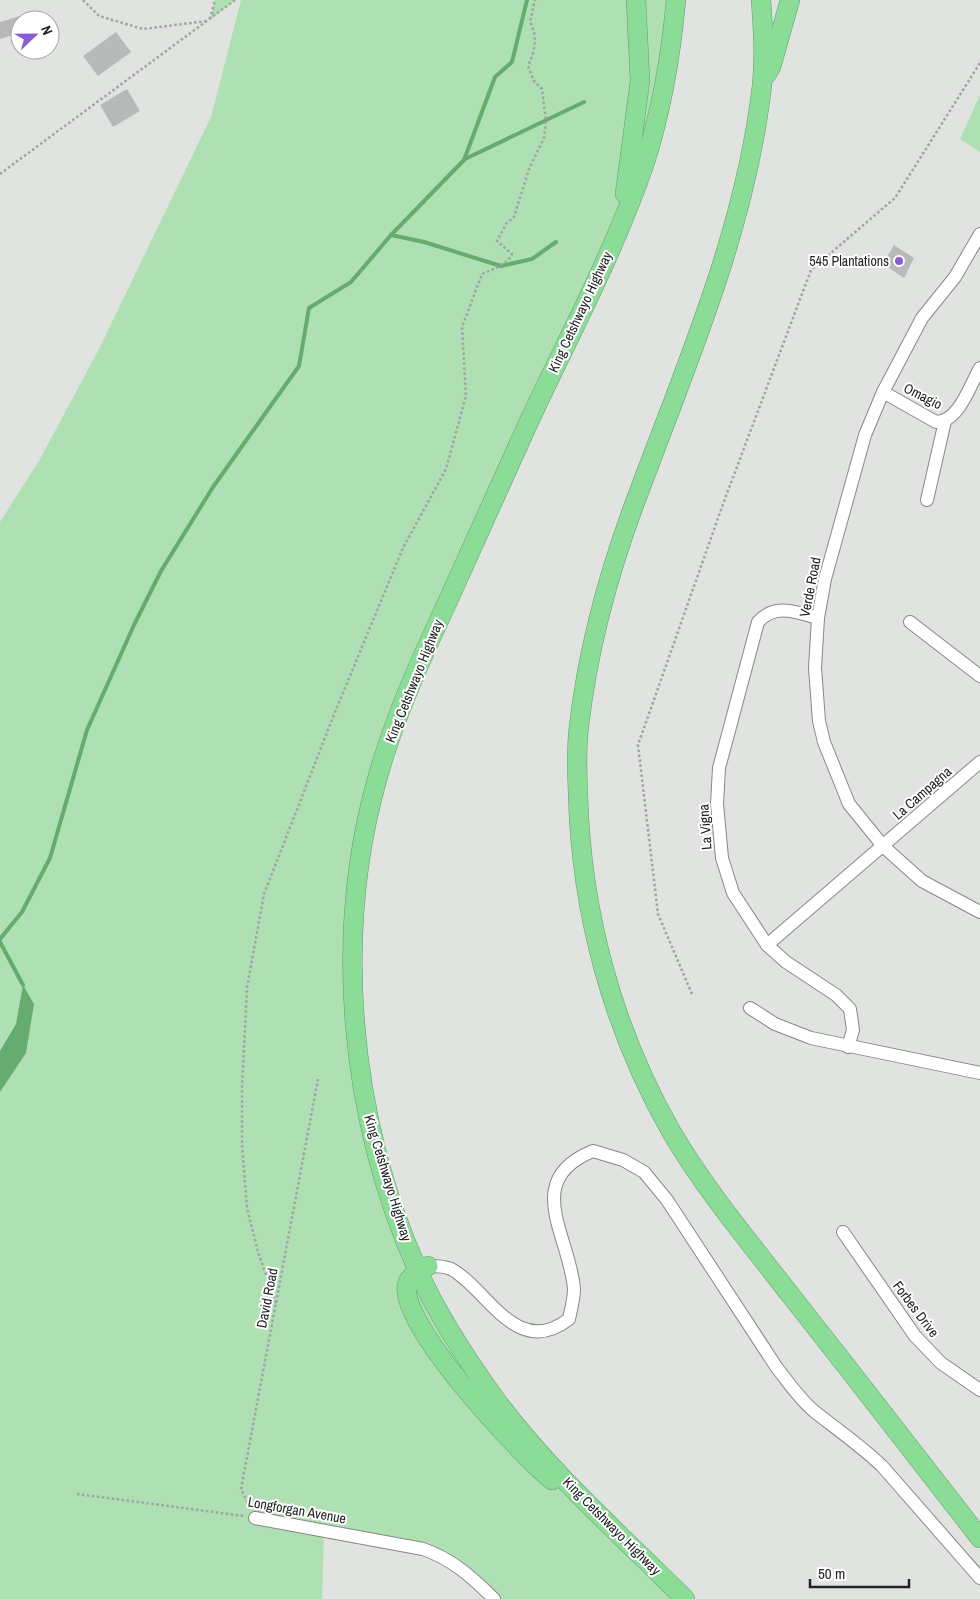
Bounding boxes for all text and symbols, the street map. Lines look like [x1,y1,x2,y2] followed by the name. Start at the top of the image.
[10,10,60,60] north arrow
[37,23,57,37] text: N
[544,248,616,375] street label: King Cetshwayo Highway
[809,252,889,270] place label: 545 Plantations
[893,255,905,267] marker: 545 Plantations
[901,379,945,413] street label: Omagio
[795,556,825,618] street label: Verde Road
[381,616,447,745] street label: King Cetshwayo Highway
[889,762,956,823] street label: La Campagna
[694,803,716,850] street label: La Vigna
[360,1113,416,1244] street label: King Cetshwayo Highway
[252,1267,282,1329] street label: David Road
[889,1277,943,1341] street label: Forbes Drive
[559,1473,665,1579] street label: King Cetshwayo Highway
[246,1493,348,1527] street label: Longforgan Avenue
[810,1556,909,1588] scale bar
[818,1563,845,1584] text: 50 m

